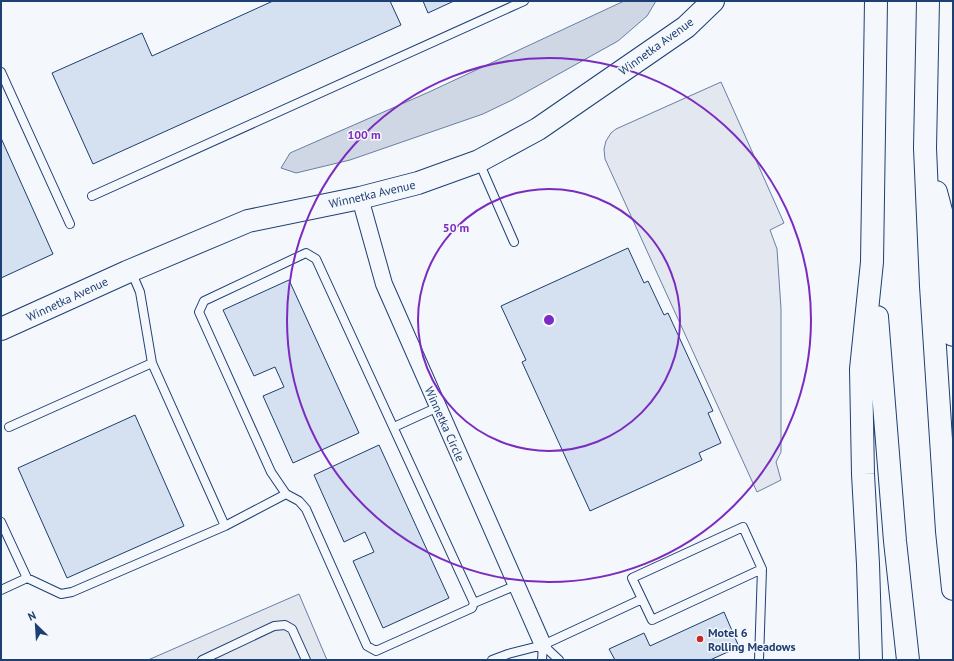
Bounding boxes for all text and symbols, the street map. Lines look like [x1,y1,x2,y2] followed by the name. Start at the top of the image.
[616,14,696,78] street label: Winnetka Avenue
[347,127,381,142] text: 100 m
[327,177,417,211] street label: Winnetka Avenue
[443,220,469,235] text: 50 m
[24,274,110,324] street label: Winnetka Avenue
[542,313,556,327] centre of rings
[422,384,468,464] street label: Winnetka Circle
[16,605,56,645] north arrow
[26,608,38,624] text: N
[708,625,796,654] place label: Motel 6 Rolling Meadows
[695,634,705,644] marker: Motel 6 Rolling Meadows

